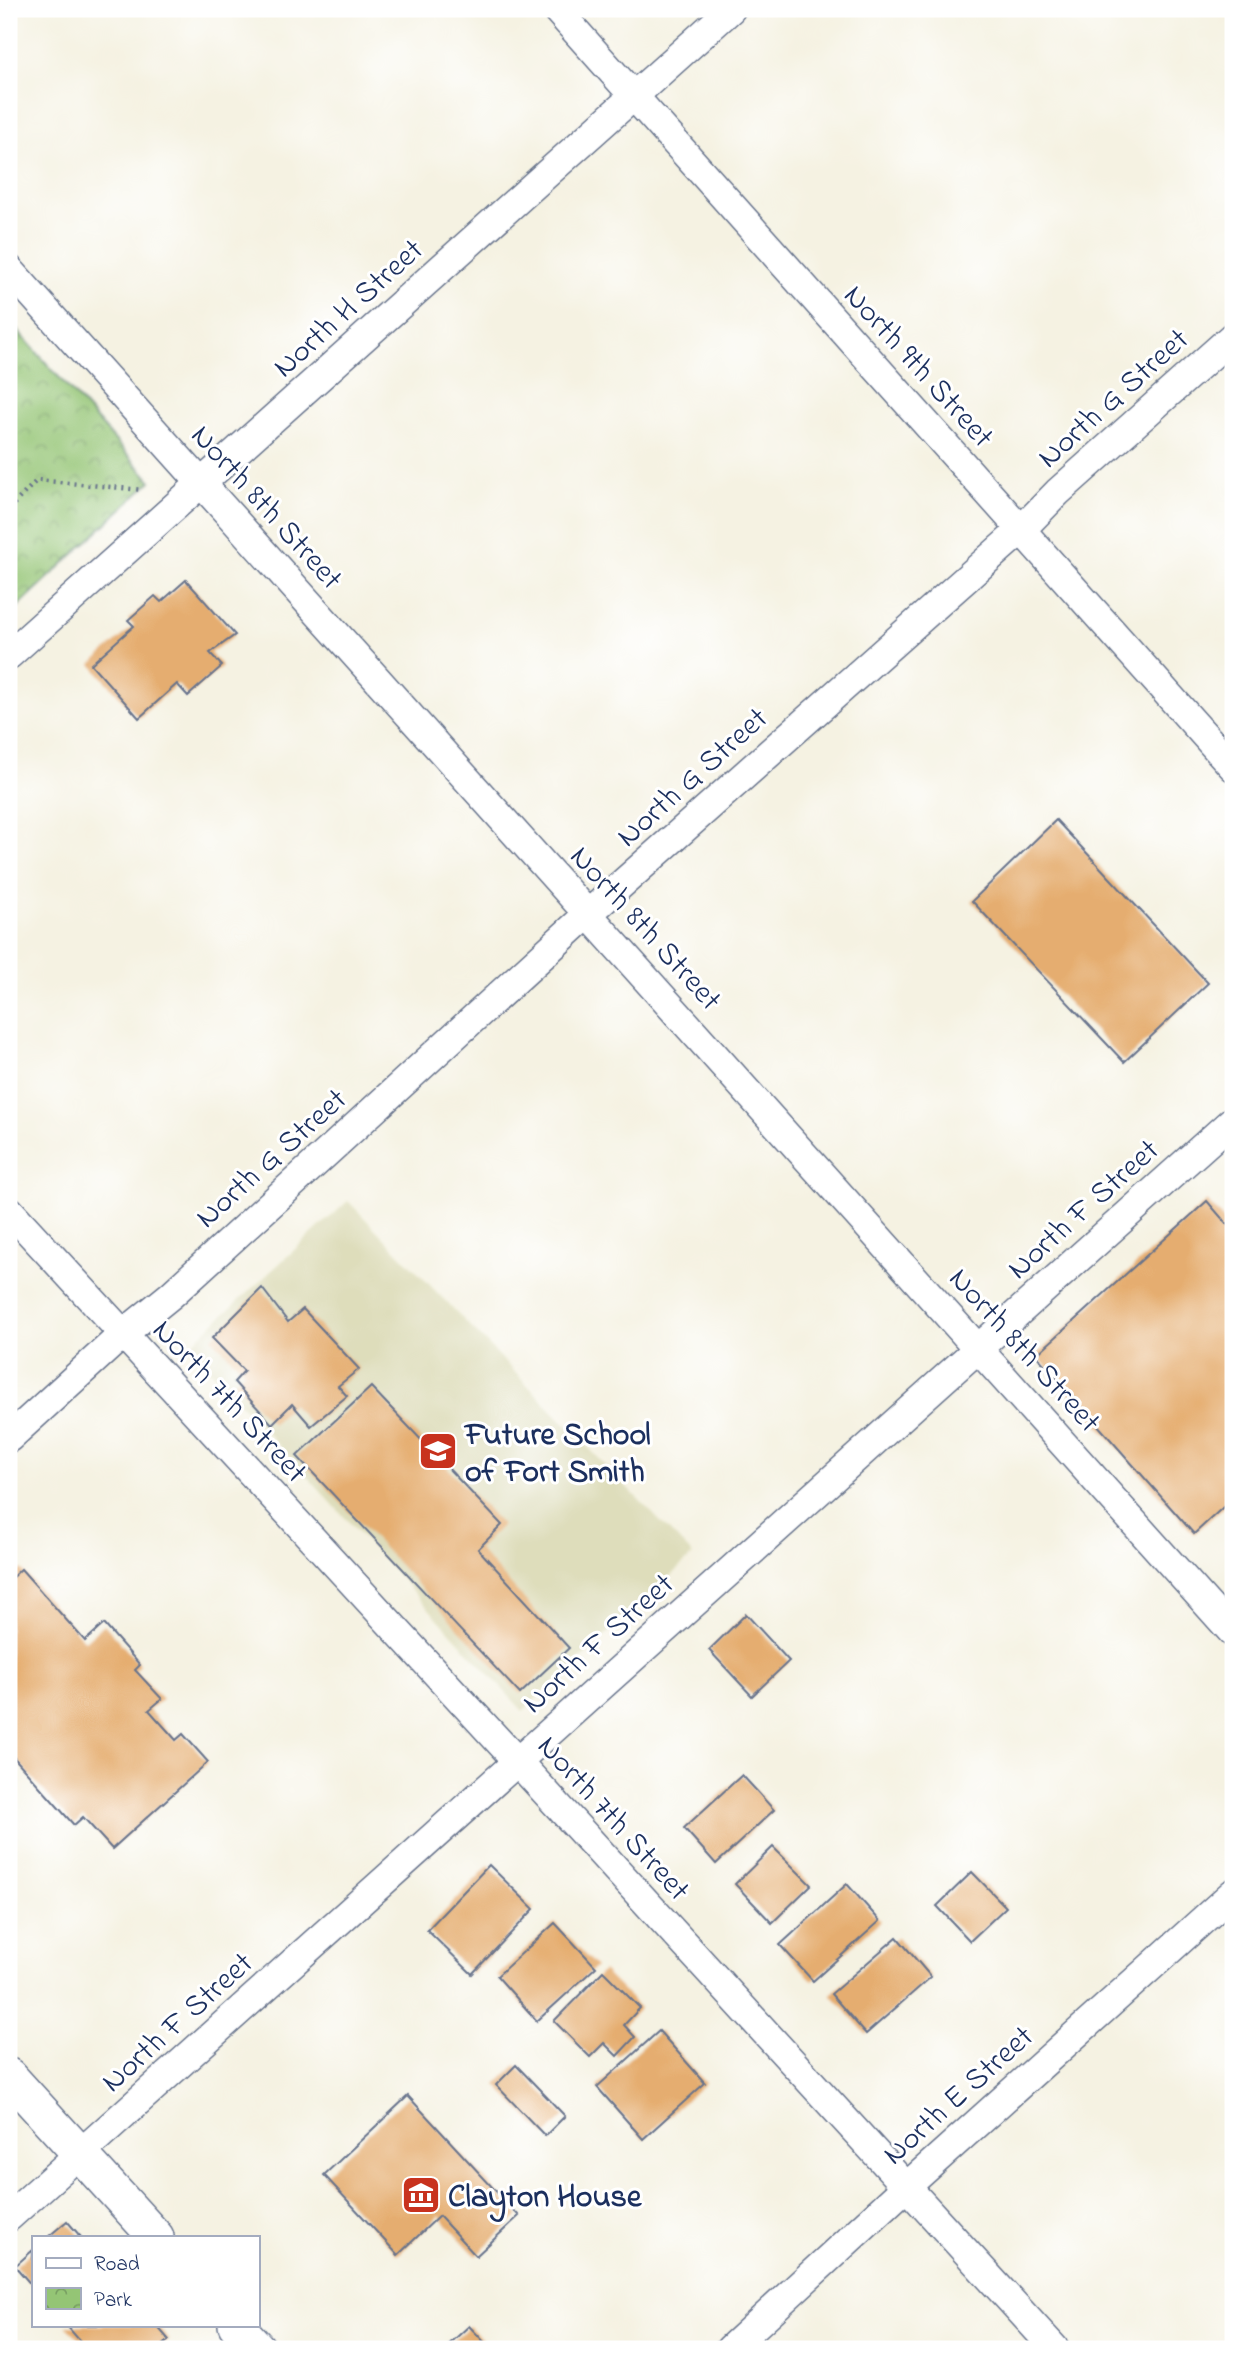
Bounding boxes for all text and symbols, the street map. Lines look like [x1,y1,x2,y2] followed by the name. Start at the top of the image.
[263,229,436,390] street label: North H Street
[831,275,1004,460] street label: North 9th Street
[1028,318,1201,481] street label: North G Street
[178,415,353,602] street label: North 8th Street
[607,697,780,860] street label: North G Street
[557,836,732,1023] street label: North 8th Street
[186,1078,359,1241] street label: North G Street
[997,1129,1171,1292] street label: North F Street
[936,1258,1111,1445] street label: North 8th Street
[140,1310,317,1495] street label: North 7th Street
[463,1413,651,1497] place label: Future School of Fort Smith
[417,1430,459,1472] school or university icon: Future School of Fort Smith
[512,1563,686,1726] street label: North F Street
[525,1726,700,1913] street label: North 7th Street
[91,1942,265,2105] street label: North F Street
[873,2015,1046,2178] street label: North E Street
[400,2174,442,2216] museum icon: Clayton House
[448,2175,643,2223] place label: Clayton House
[32,2236,259,2326] legend
[94,2250,140,2280] text: Road
[94,2286,133,2316] text: Park

